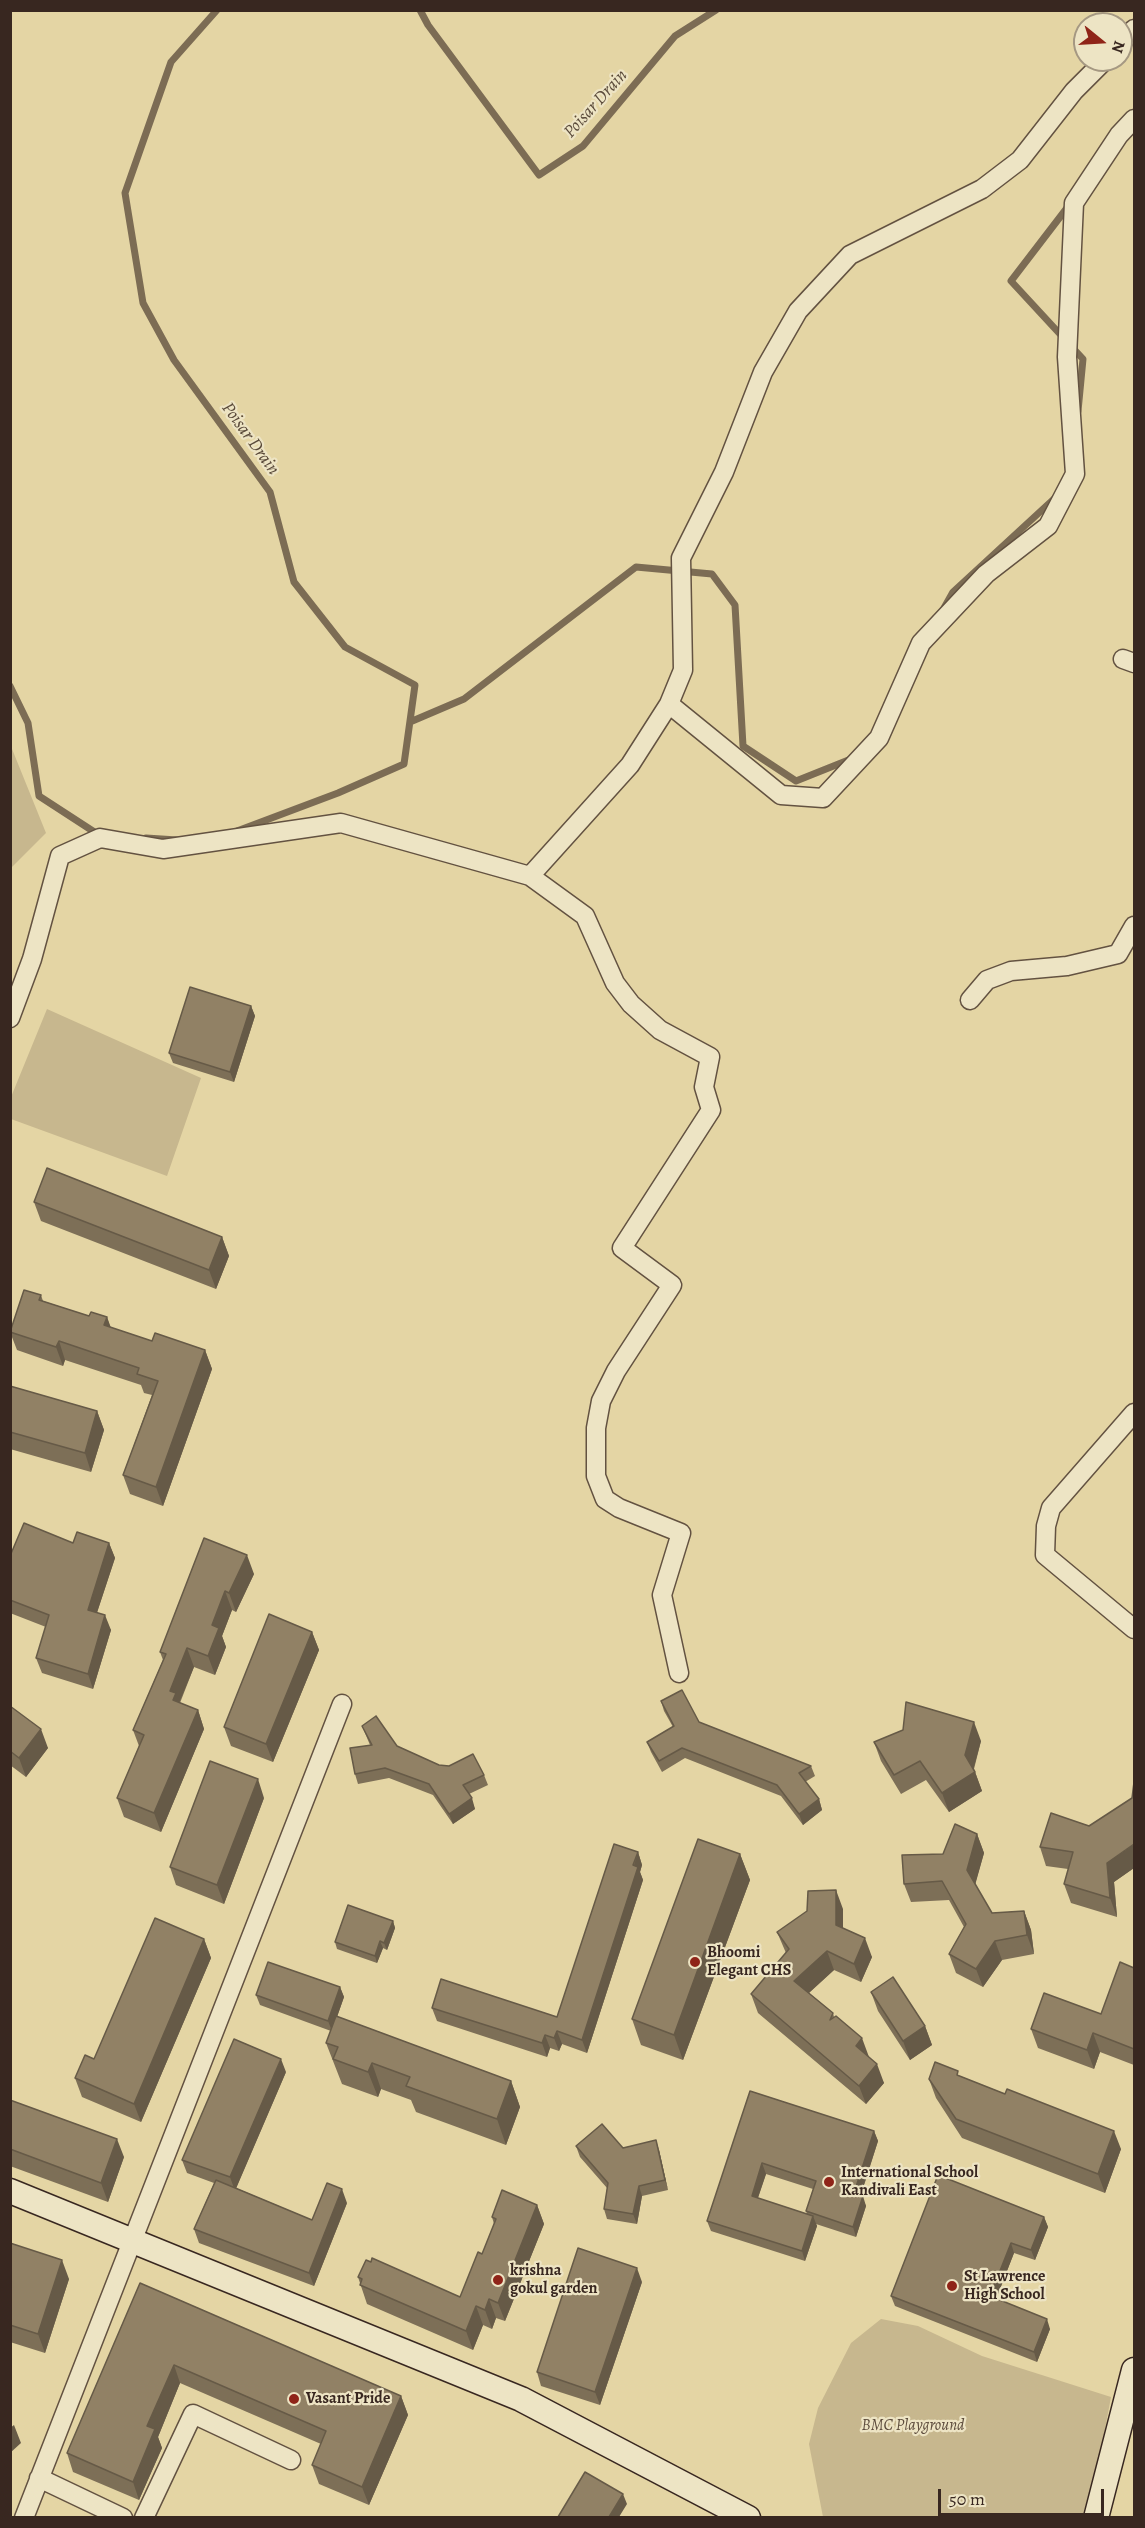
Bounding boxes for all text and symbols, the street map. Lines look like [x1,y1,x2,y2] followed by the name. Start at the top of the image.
[1073,12,1133,72] north arrow
[1106,38,1130,56] text: N
[560,65,632,143] water label: Poisar Drain
[216,398,284,480] water label: Poisar Drain
[707,1943,791,1981] place label: Bhoomi Elegant CHS
[688,1955,702,1969] marker: Bhoomi Elegant CHS
[841,2163,978,2201] place label: International School Kandivali East
[822,2175,836,2189] marker: International School Kandivali East
[510,2261,597,2299] place label: krishna gokul garden
[964,2267,1045,2305] place label: St Lawrence High School
[491,2273,505,2287] marker: krishna gokul garden
[945,2279,959,2293] marker: St Lawrence High School
[306,2389,390,2409] place label: Vasant Pride
[287,2392,301,2406] marker: Vasant Pride
[862,2416,964,2436] park label: BMC Playground
[941,2477,1108,2515] scale bar
[949,2487,985,2511] text: 50 m

